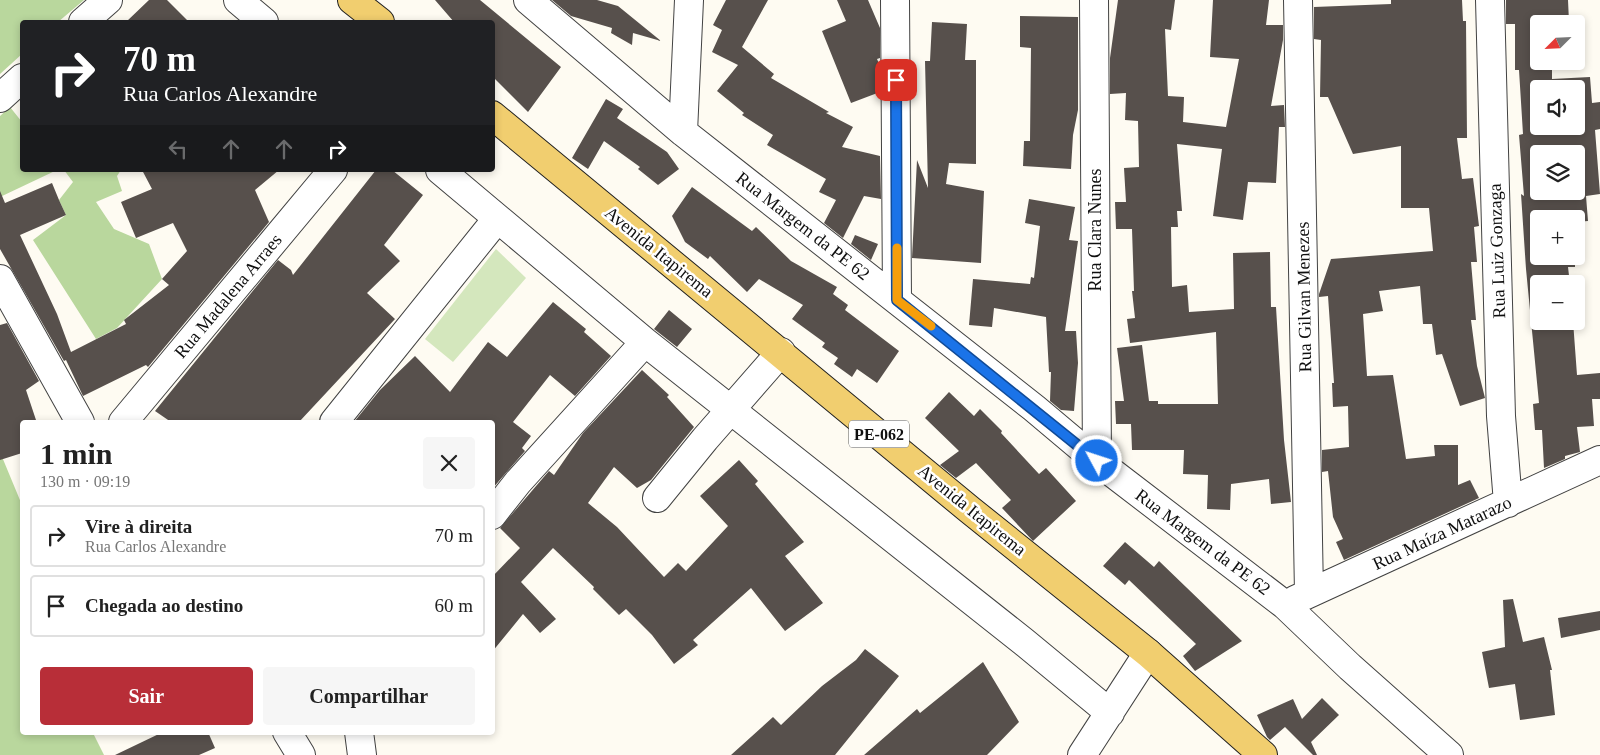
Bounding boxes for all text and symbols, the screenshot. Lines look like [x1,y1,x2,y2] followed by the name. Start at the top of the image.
[1530,15,1585,70] north arrow
[1530,15,1585,330] map controls
[40,40,105,105] icon: right
[123,40,196,79] text: 70 m
[875,59,917,101] pin
[882,66,910,94] icon: arrive
[1530,80,1585,135] button: sound
[123,81,317,106] text: Rua Carlos Alexandre
[164,135,192,163] icon: left
[217,135,245,163] icon: ahead
[270,135,298,163] icon: ahead
[323,135,351,163] icon: right
[1530,145,1585,200] button: layers
[732,168,874,284] street label: Rua Margem da PE 62
[1085,169,1105,291] street label: Rua Clara Nunes
[1485,183,1509,319] street label: Rua Luiz Gonzaga
[601,202,717,302] street label: Avenida Itapirema
[1530,210,1585,265] button: +
[1293,221,1315,373] street label: Rua Gilvan Menezes
[170,230,286,362] street label: Rua Madalena Arraes
[1530,275,1585,330] button: −
[849,420,909,448] road number: PE-062
[1070,434,1122,486] position arrow
[40,437,113,470] text: 1 min
[423,437,475,489] button: close
[914,460,1030,560] street label: Avenida Itapirema
[40,473,130,490] text: 130 m · 09:19
[1132,485,1274,599] street label: Rua Margem da PE 62
[1369,492,1515,574] street label: Rua Maíza Matarazo
[85,516,192,537] text: Vire à direita
[42,522,70,550] icon: right
[434,525,473,546] text: 70 m
[85,538,226,555] text: Rua Carlos Alexandre
[42,592,70,620] icon: arrive
[85,595,243,616] text: Chegada ao destino
[434,595,473,616] text: 60 m
[40,667,253,725] button: Sair
[263,667,475,725] button: Compartilhar

